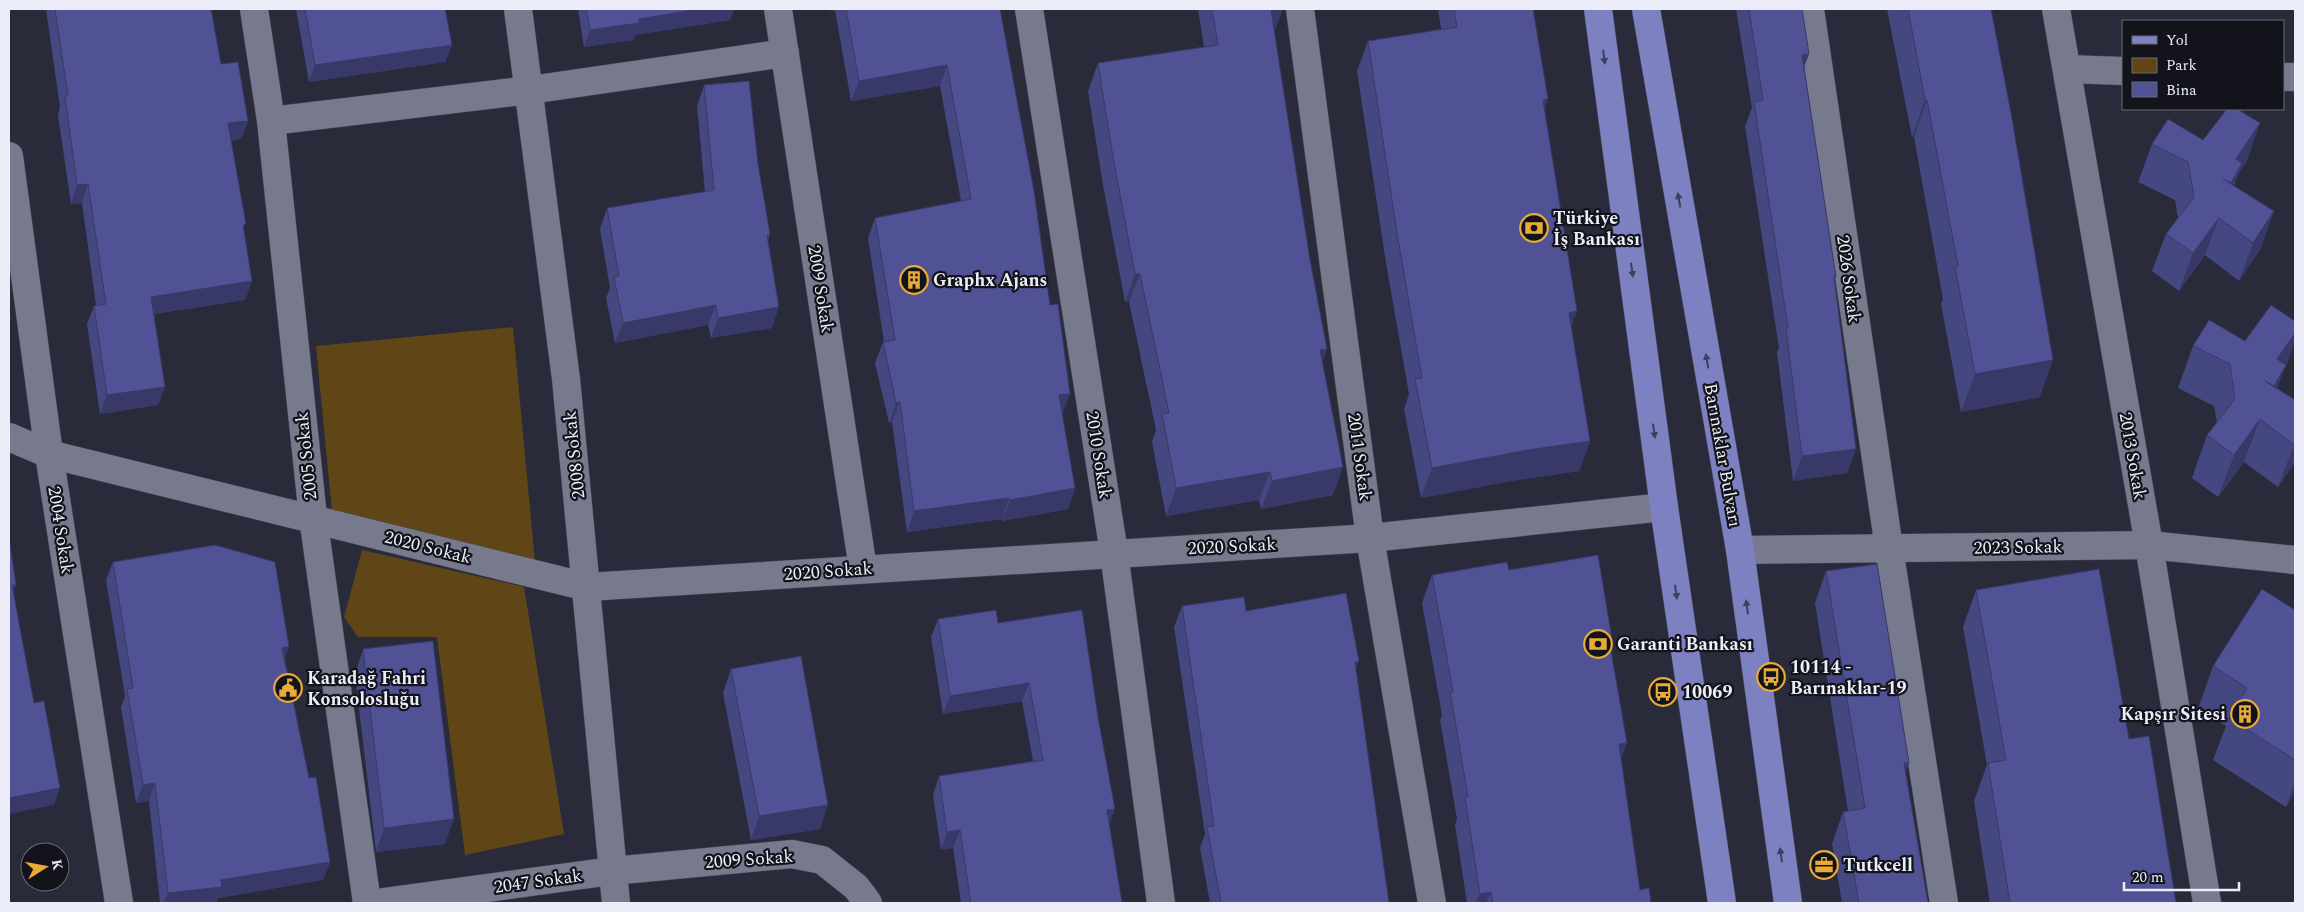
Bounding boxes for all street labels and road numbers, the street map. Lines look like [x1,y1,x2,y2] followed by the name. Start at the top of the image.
[1829,233,1868,325] street label: 2026 Sokak
[800,243,841,335] street label: 2009 Sokak
[1697,381,1748,529] street label: Barınaklar Bulvarı
[556,409,593,500] street label: 2008 Sokak
[1078,409,1119,501] street label: 2010 Sokak
[288,410,325,501] street label: 2005 Sokak
[2112,410,2154,502] street label: 2013 Sokak
[1340,411,1379,503] street label: 2011 Sokak
[40,484,81,576] street label: 2004 Sokak
[382,524,474,571] street label: 2020 Sokak
[1187,531,1277,562] street label: 2020 Sokak
[1973,533,2063,562] street label: 2023 Sokak
[783,555,873,588] street label: 2020 Sokak
[704,843,794,876] street label: 2009 Sokak
[492,862,584,901] street label: 2047 Sokak

